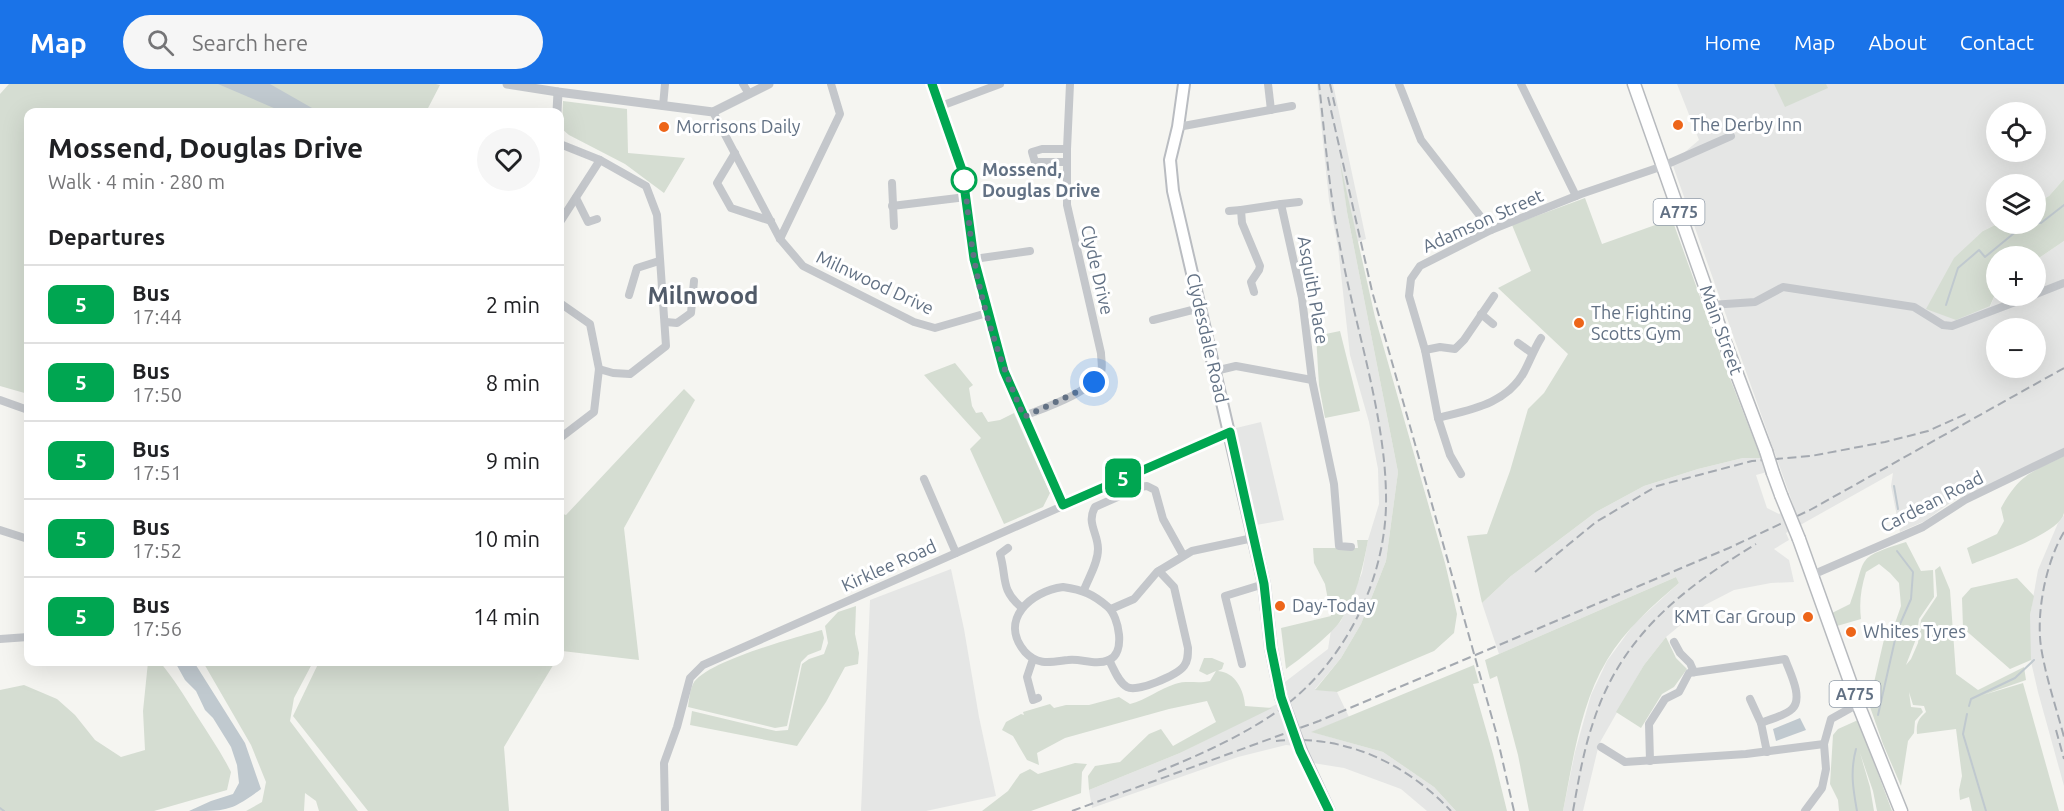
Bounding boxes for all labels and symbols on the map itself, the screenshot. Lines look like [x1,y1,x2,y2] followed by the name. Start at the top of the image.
[1690,114,1802,134] place label: The Derby Inn
[676,116,801,136] place label: Morrisons Daily
[1671,118,1685,132] marker: The Derby Inn
[657,120,671,134] marker: Morrisons Daily
[982,159,1100,200] place label: Mossend, Douglas Drive
[951,167,977,193] marker: Mossend, Douglas Drive
[1419,185,1546,256] street label: Adamson Street
[1654,199,1704,225] road number: A775
[1078,223,1118,317] street label: Clyde Drive
[1295,234,1333,345] street label: Asquith Place
[814,246,937,318] street label: Milnwood Drive
[1183,271,1233,405] street label: Clydesdale Road
[648,282,758,309] district label: Milnwood
[1696,282,1747,377] street label: Main Street
[1591,302,1692,343] place label: The Fighting Scotts Gym
[1572,316,1586,330] marker: The Fighting Scotts Gym
[1079,367,1109,397] your location
[1104,458,1142,498] line badge: 5
[1877,467,1986,536] street label: Cardean Road
[838,535,939,595] street label: Kirklee Road
[1292,595,1376,615] place label: Day-Today
[1273,599,1287,613] marker: Day-Today
[1674,606,1796,626] place label: KMT Car Group
[1801,610,1815,624] marker: KMT Car Group
[1863,621,1966,641] place label: Whites Tyres
[1844,625,1858,639] marker: Whites Tyres
[1830,681,1880,707] road number: A775

